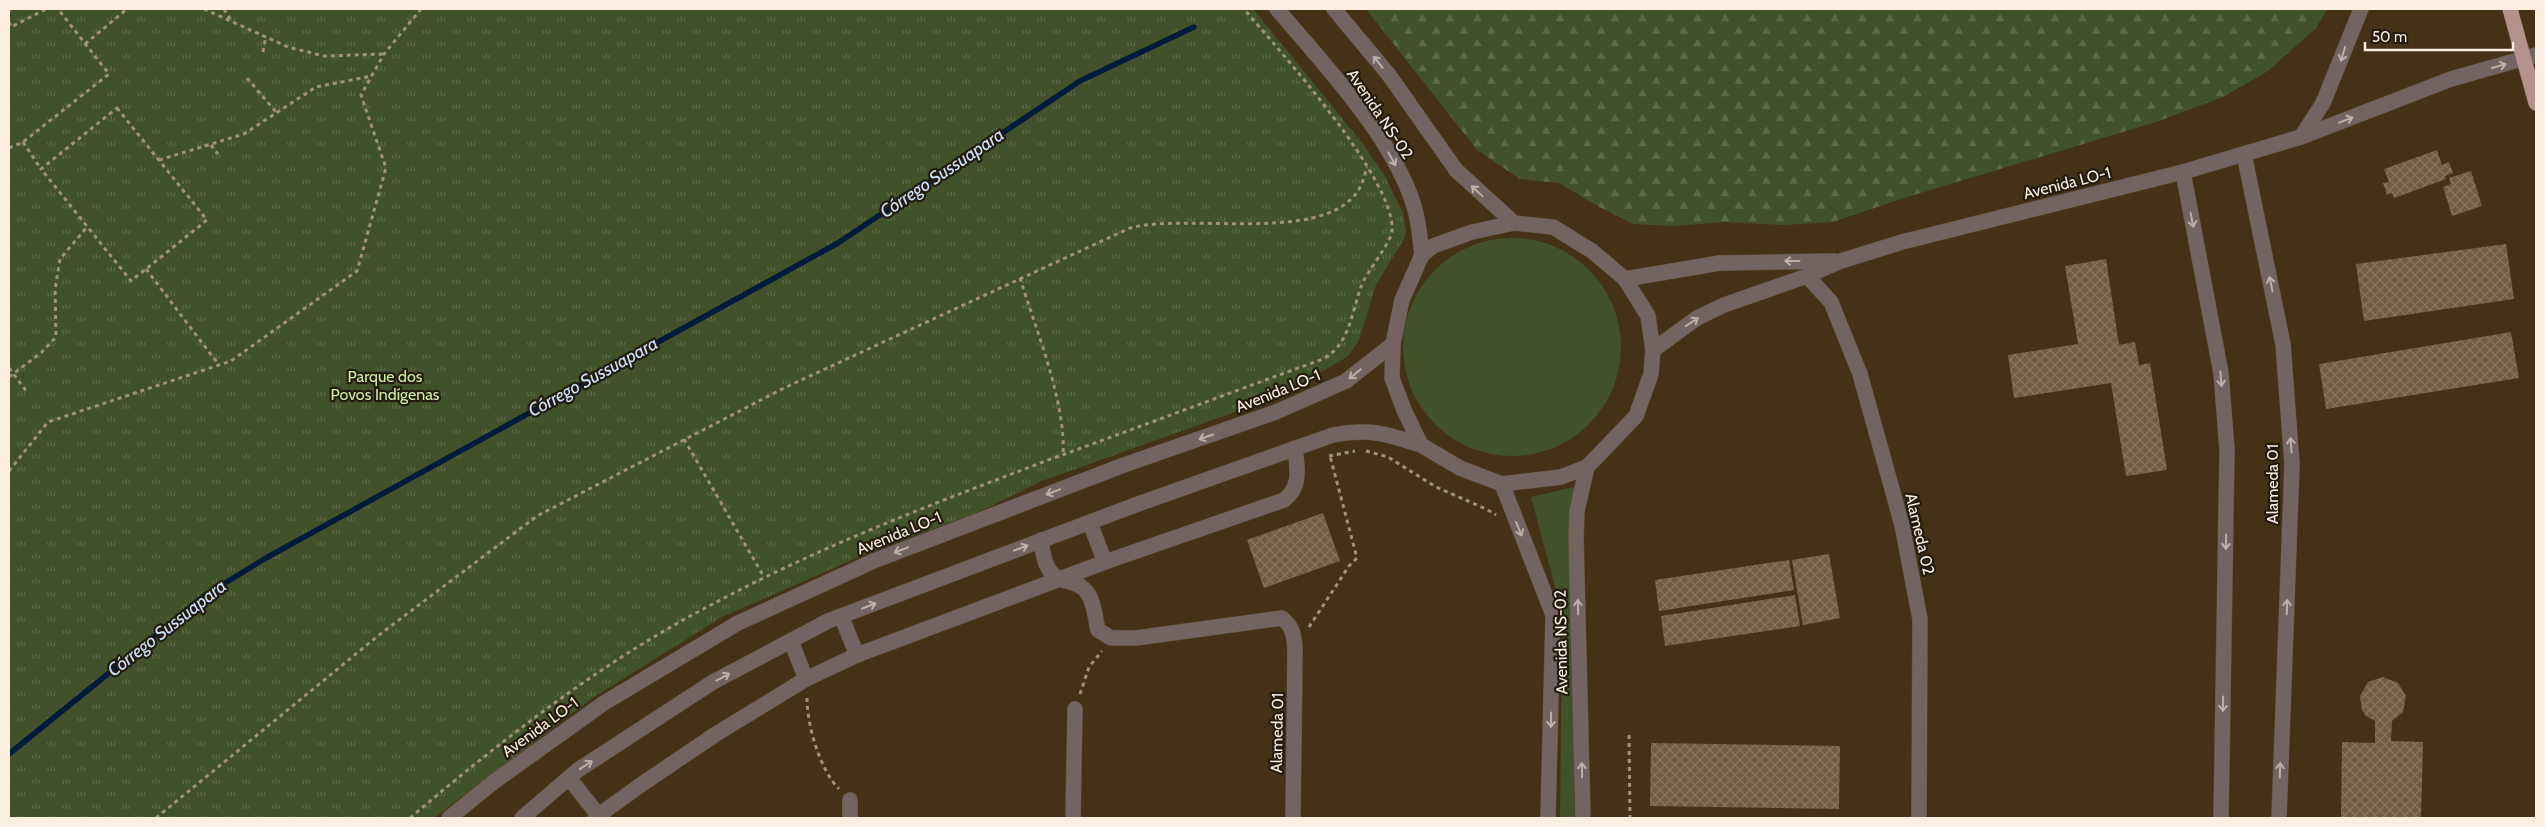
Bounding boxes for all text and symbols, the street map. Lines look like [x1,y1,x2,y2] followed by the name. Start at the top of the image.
[2365,20,2512,52] scale bar
[2372,28,2407,46] text: 50 m
[2338,46,2347,62] one-way arrow
[1373,56,1384,69] one-way arrow
[2491,61,2507,70] one-way arrow
[1343,65,1417,163] street label: Avenida NS-02
[2338,114,2353,124] one-way arrow
[876,123,1008,223] water label: Córrego Sussuapara
[1387,151,1397,165] one-way arrow
[2021,163,2113,203] street label: Avenida LO-1
[1471,185,1484,197] one-way arrow
[2187,211,2197,227] one-way arrow
[1784,256,1800,266] one-way arrow
[2266,276,2275,292] one-way arrow
[1685,316,1699,326] one-way arrow
[524,332,662,422] water label: Córrego Sussuapara
[1233,365,1323,417] street label: Avenida LO-1
[331,367,440,404] park label: Parque dos Povos Indígenas
[1349,369,1362,380] one-way arrow
[2216,371,2226,387] one-way arrow
[1198,433,1214,442] one-way arrow
[2286,437,2295,453] one-way arrow
[2263,444,2282,524] street label: Alameda 01
[1046,488,1061,497] one-way arrow
[1901,491,1939,577] street label: Alameda 02
[854,507,944,559] street label: Avenida LO-1
[1515,521,1524,536] one-way arrow
[2221,533,2231,549] one-way arrow
[1013,543,1028,552] one-way arrow
[894,546,909,555] one-way arrow
[103,575,231,681] water label: Córrego Sussuapara
[1551,590,1571,694] street label: Avenida NS-02
[1573,599,1583,616] one-way arrow
[2282,599,2291,615] one-way arrow
[861,601,876,610] one-way arrow
[715,671,730,681] one-way arrow
[498,693,582,761] street label: Avenida LO-1
[1267,693,1287,773] street label: Alameda 01
[2218,696,2228,712] one-way arrow
[1546,712,1556,728] one-way arrow
[579,759,593,769] one-way arrow
[1577,762,1587,778] one-way arrow
[2276,762,2285,778] one-way arrow

